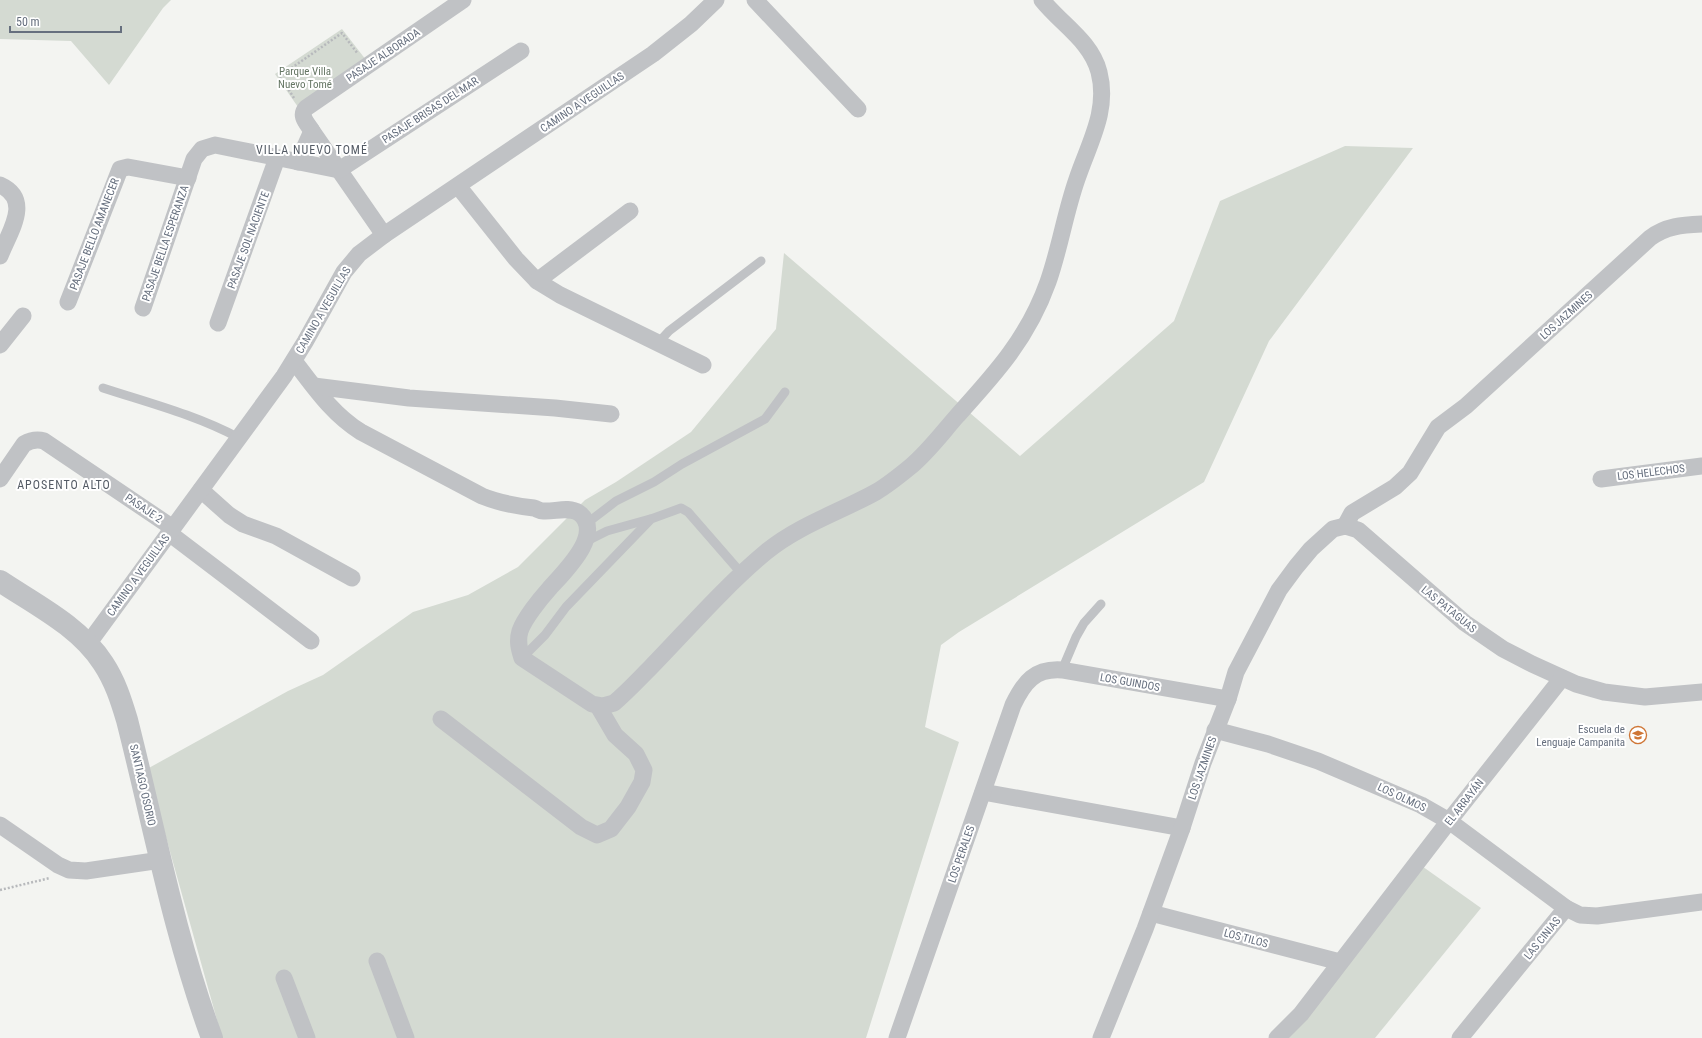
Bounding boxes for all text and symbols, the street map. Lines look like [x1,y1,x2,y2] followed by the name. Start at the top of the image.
[10,8,121,34] scale bar
[16,15,40,29] text: 50 m
[344,26,423,85] street label: PASAJE ALBORADA
[278,65,332,91] park label: Parque Villa Nuevo Tomé
[538,69,627,135] street label: CAMINO A VEGUILLAS
[380,74,481,146] street label: PASAJE BRISAS DEL MAR
[256,142,368,157] district label: VILLA NUEVO TOMÉ
[67,176,122,292] street label: PASAJE BELLO AMANECER
[139,183,192,303] street label: PASAJE BELLA ESPERANZA
[225,189,272,291] street label: PASAJE SOL NACIENTE
[293,264,354,356] street label: CAMINO A VEGUILLAS
[1537,288,1595,342] street label: LOS JAZMINES
[1616,462,1686,483] street label: LOS HELECHOS
[17,478,111,492] district label: APOSENTO ALTO
[122,491,165,526] street label: PASAJE 2
[104,532,173,619] street label: CAMINO A VEGUILLAS
[1419,583,1479,636] street label: LAS PATAGUAS
[1099,671,1161,694] street label: LOS GUINDOS
[1536,723,1625,749] place label: Escuela de Lenguaje Campanita
[1628,725,1648,745] school or university icon: Escuela de Lenguaje Campanita
[1186,735,1219,802] street label: LOS JAZMINES
[127,743,158,827] street label: SANTIAGO OSORIO
[1442,776,1487,828] street label: EL ARRAYÁN
[1375,781,1428,814] street label: LOS OLMOS
[946,823,977,885] street label: LOS PERALES
[1521,914,1564,962] street label: LAS CINIAS
[1222,926,1270,951] street label: LOS TILOS

